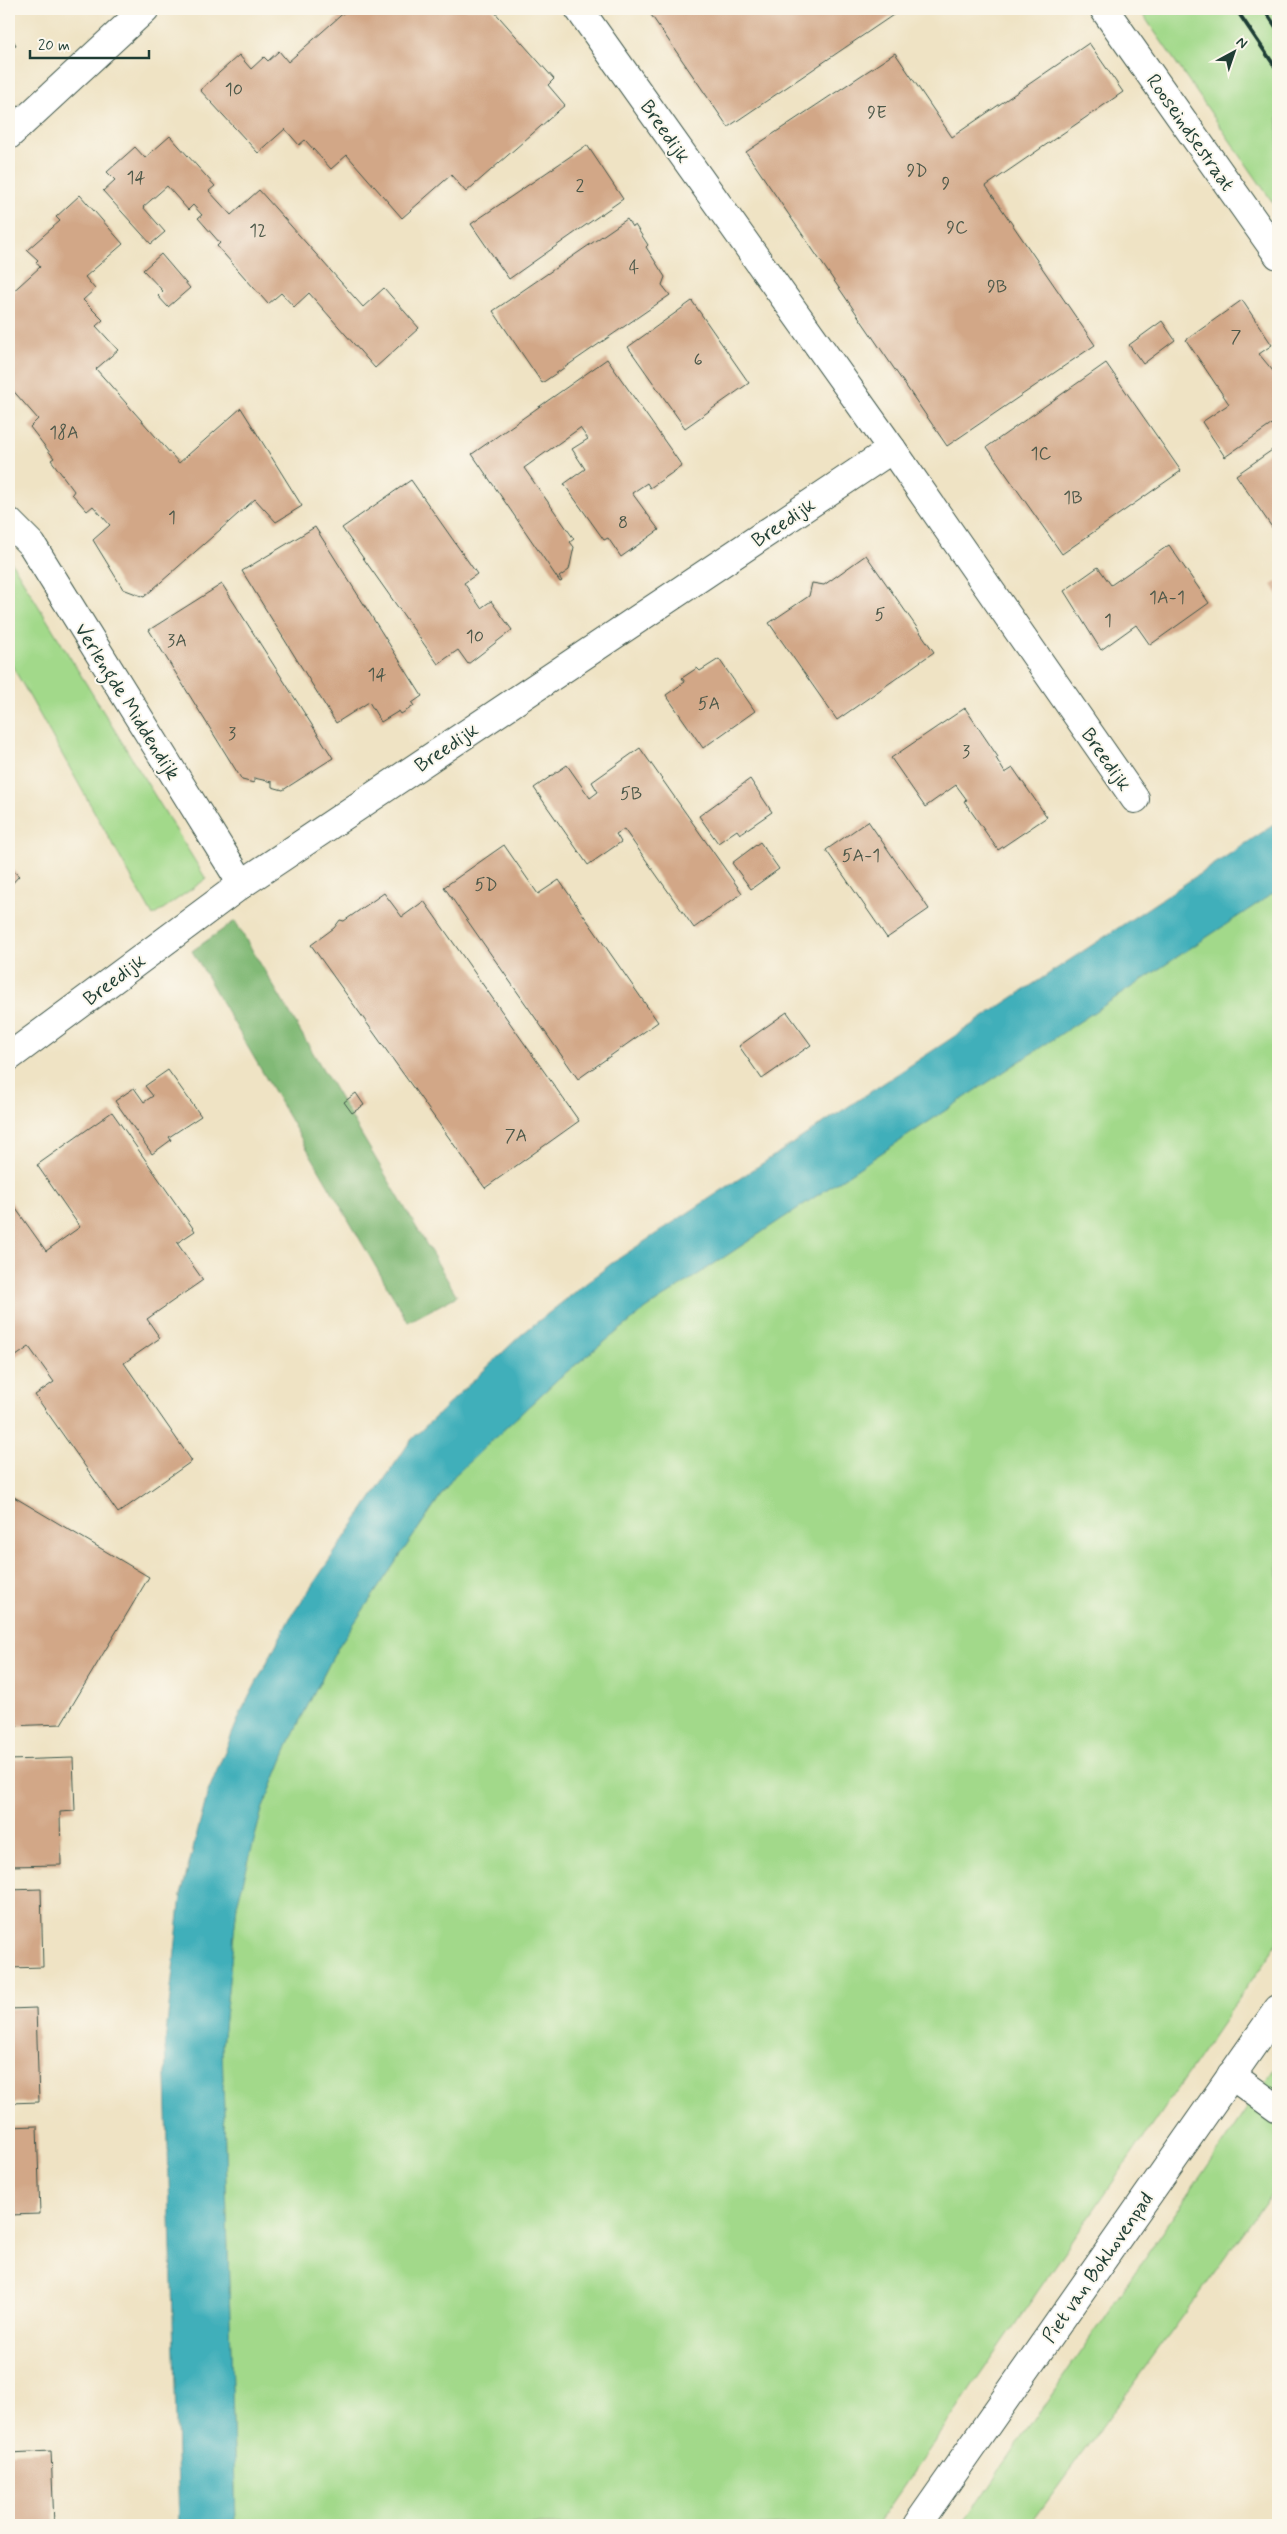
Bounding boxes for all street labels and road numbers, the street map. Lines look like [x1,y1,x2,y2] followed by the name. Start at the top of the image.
[1139,69,1240,197] street label: Rooseindsestraat
[633,95,696,169] street label: Breedijk
[747,492,821,554] street label: Breedijk
[66,618,186,786] street label: Verlengde Middendijk
[410,717,484,779] street label: Breedijk
[1074,723,1137,797] street label: Breedijk
[78,948,152,1013] street label: Breedijk
[1036,2187,1160,2349] street label: Piet van Bokhovenpad

